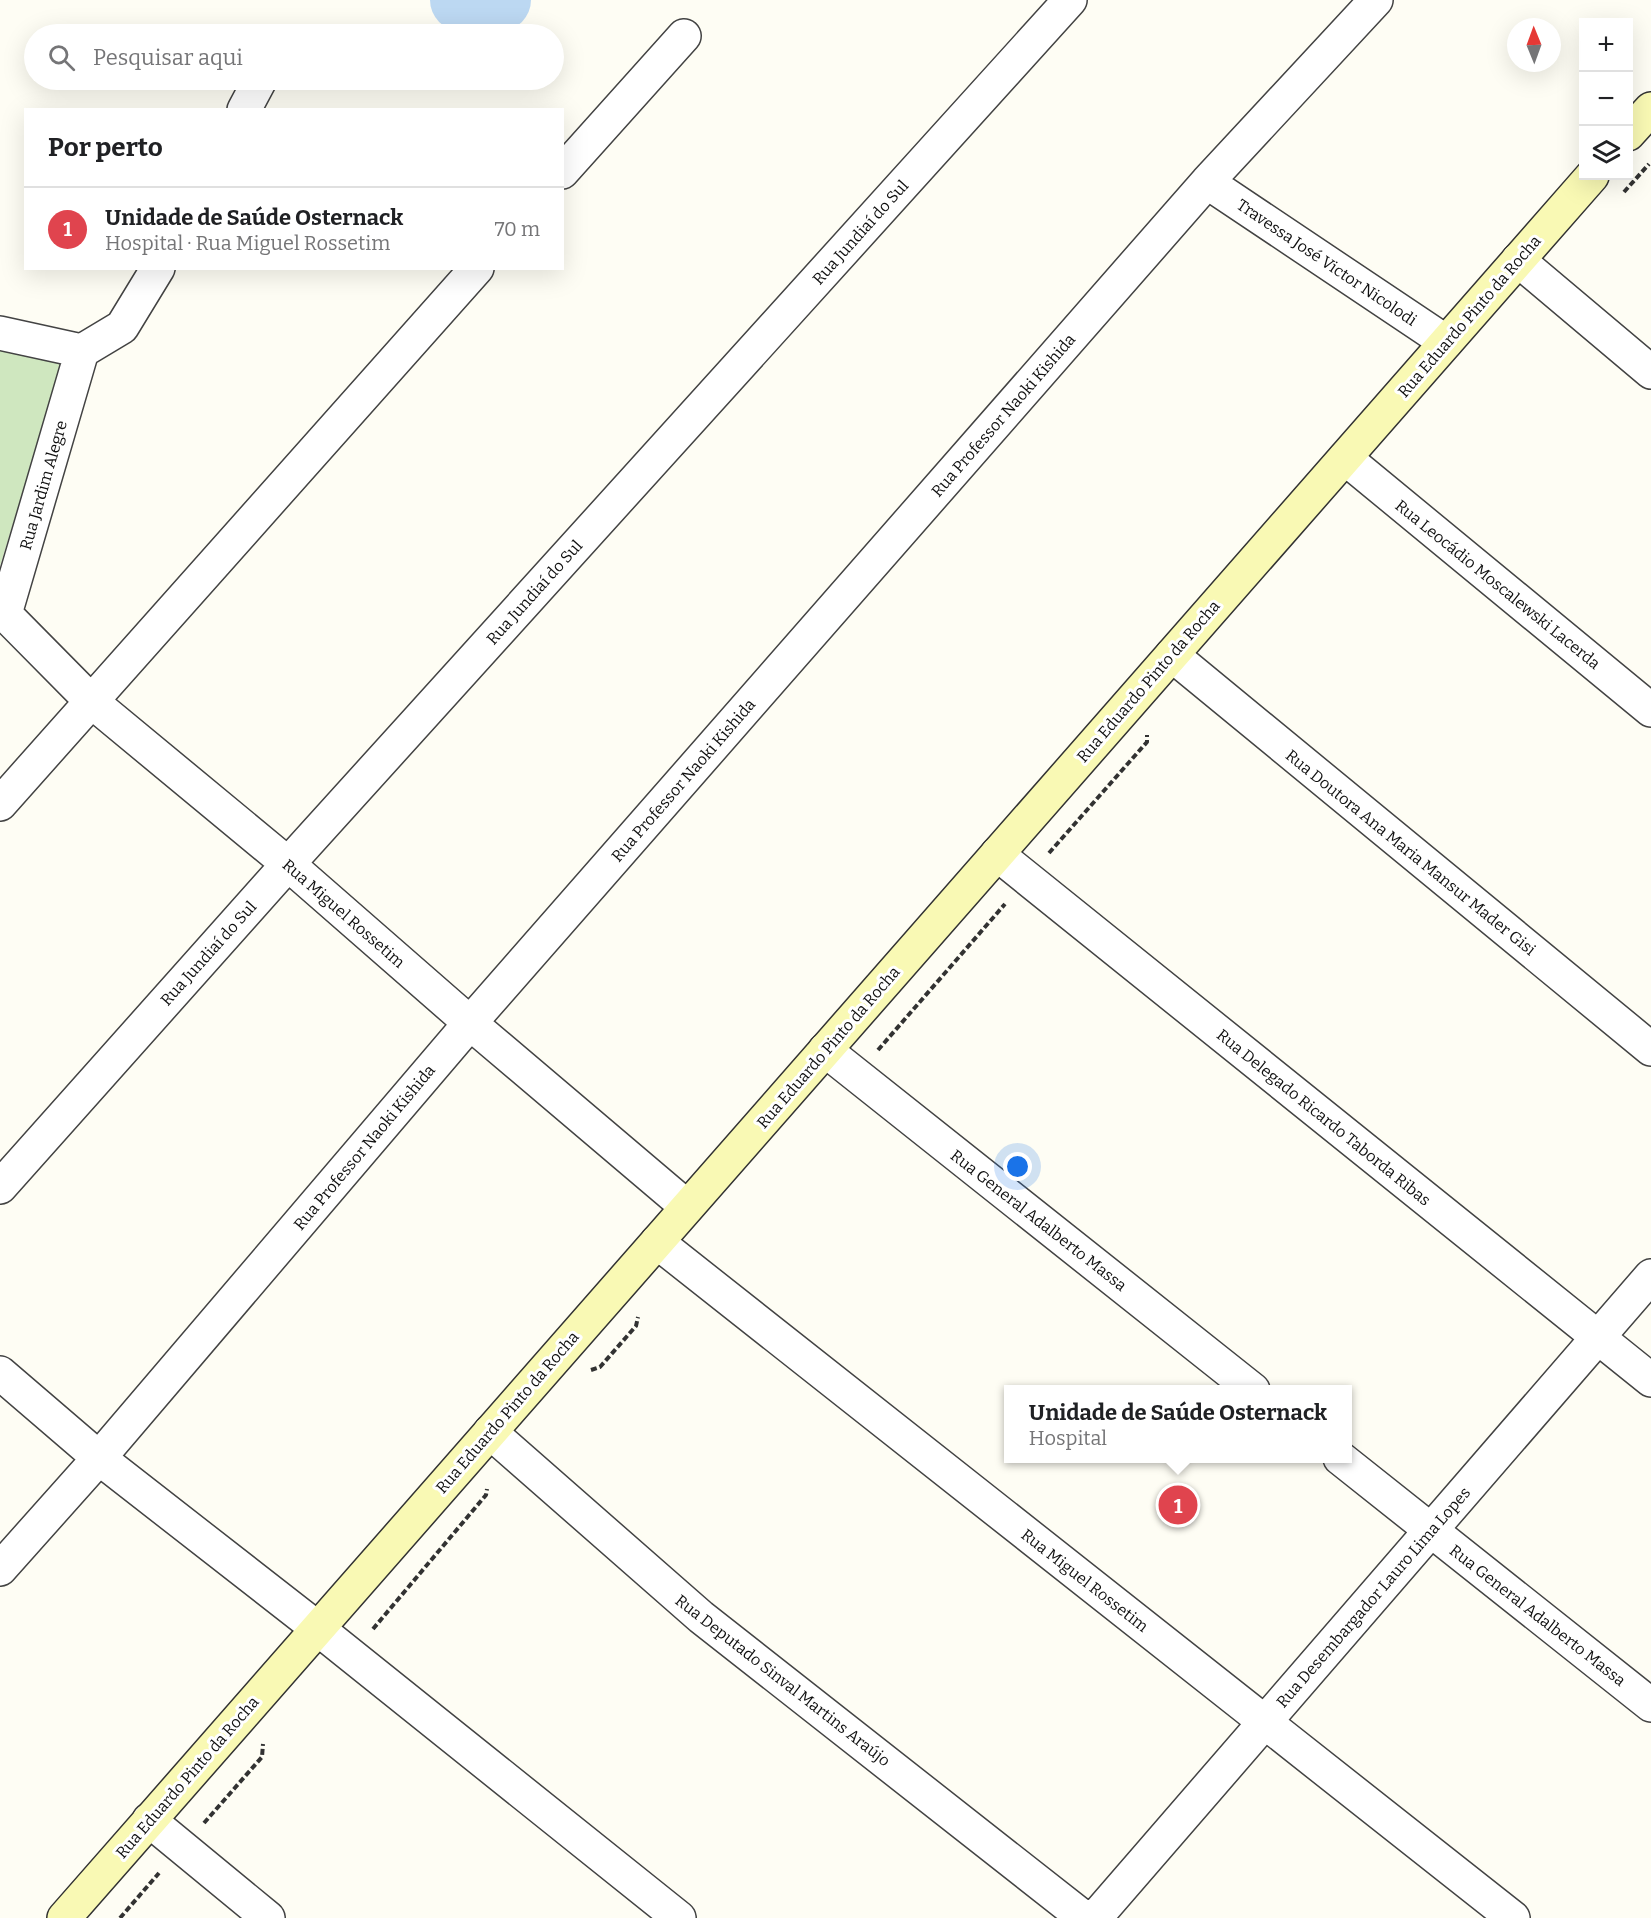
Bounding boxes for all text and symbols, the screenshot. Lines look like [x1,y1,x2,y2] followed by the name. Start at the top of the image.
[1507,18,1561,72] north arrow
[1579,18,1633,180] map controls
[1579,18,1633,72] button: +
[24,24,564,90] search box
[45,41,78,74] icon: search
[93,44,243,71] text: Pesquisar aqui
[1579,72,1633,126] button: −
[1579,126,1633,180] button: layers
[48,132,163,163] text: Por perto
[809,176,912,288] street label: Rua Jundiaí do Sul
[1233,195,1420,330] street label: Travessa José Victor Nicolodi
[105,204,403,231] text: Unidade de Saúde Osternack
[63,217,72,241] text: 1
[494,217,540,241] text: 70 m
[105,231,390,255] text: Hospital · Rua Miguel Rossetim
[1394,231,1545,401] street label: Rua Eduardo Pinto da Rocha
[927,330,1079,501] street label: Rua Professor Naoki Kishida
[16,418,71,552] street label: Rua Jardim Alegre
[1391,496,1604,673] street label: Rua Leocádio Moscalewski Lacerda
[483,536,586,648] street label: Rua Jundiaí do Sul
[1073,596,1224,766] street label: Rua Eduardo Pinto da Rocha
[607,695,759,866] street label: Rua Professor Naoki Kishida
[1282,746,1540,959] street label: Rua Doutora Ana Maria Mansur Mader Gisi
[279,855,409,972] street label: Rua Miguel Rossetim
[157,897,260,1009] street label: Rua Jundiaí do Sul
[753,962,904,1132] street label: Rua Eduardo Pinto da Rocha
[1213,1025,1434,1210] street label: Rua Delegado Ricardo Taborda Ribas
[290,1061,439,1234] street label: Rua Professor Naoki Kishida
[947,1146,1131,1295] street label: Rua General Adalberto Massa
[1003,1152,1032,1181] your location
[432,1327,583,1497] street label: Rua Eduardo Pinto da Rocha
[1004,1385,1352,1463] popup
[1029,1399,1327,1426] text: Unidade de Saúde Osternack
[1029,1426,1107,1450] text: Hospital
[1158,1482,1198,1528] pin: 1
[1272,1483,1474,1711] street label: Rua Desembargador Lauro Lima Lopes
[1017,1525,1152,1636] street label: Rua Miguel Rossetim
[1446,1541,1630,1690] street label: Rua General Adalberto Massa
[671,1591,894,1770] street label: Rua Deputado Sinval Martins Araújo
[112,1692,263,1862] street label: Rua Eduardo Pinto da Rocha

